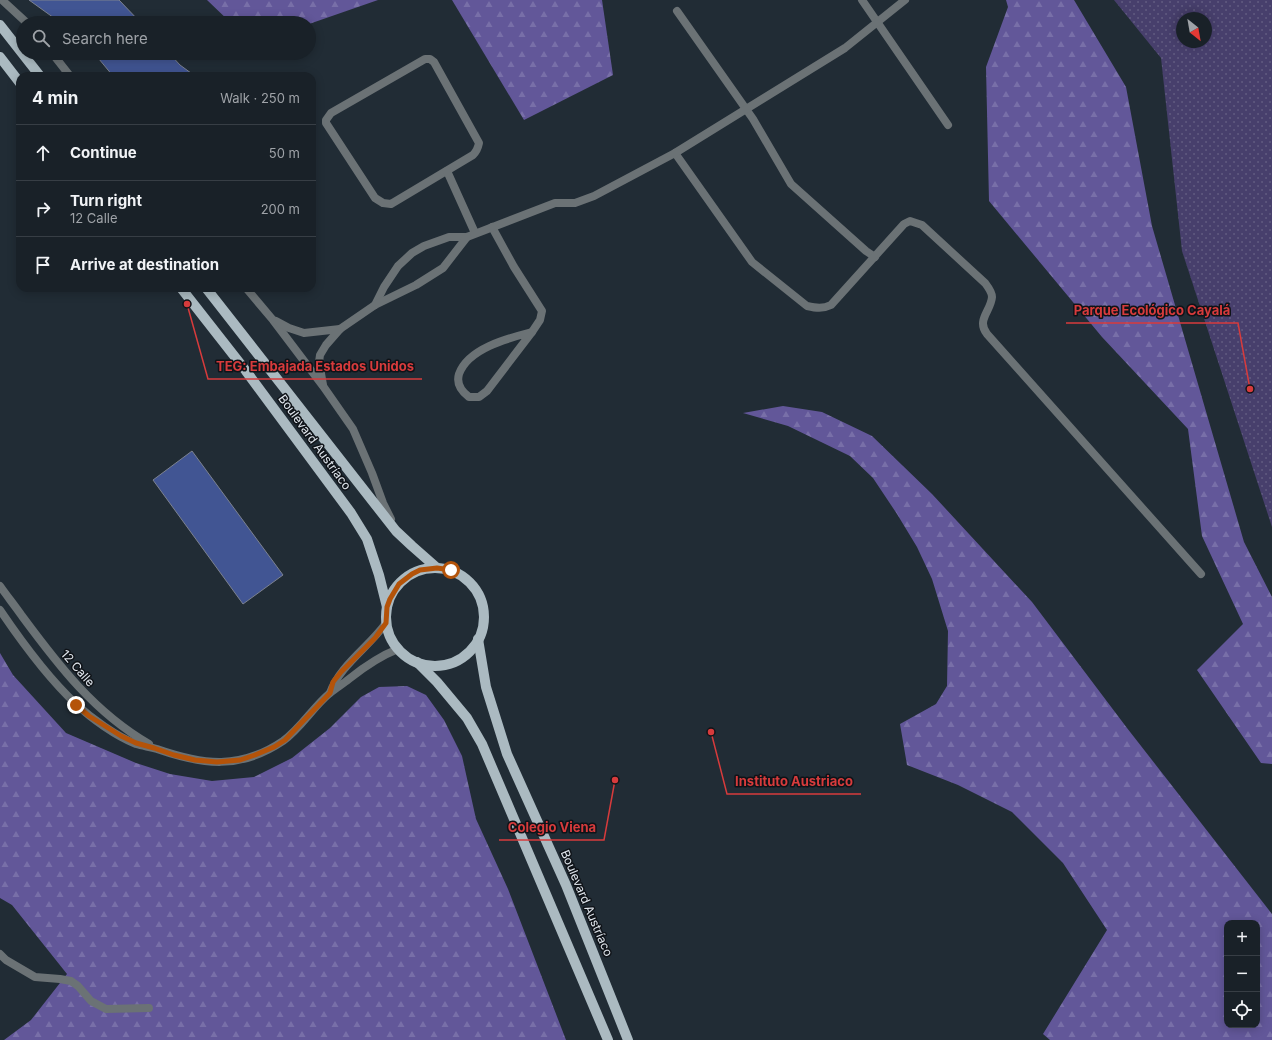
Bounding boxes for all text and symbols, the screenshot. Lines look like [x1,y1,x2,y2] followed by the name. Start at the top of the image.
[1176,12,1212,48] north arrow
[16,16,316,60] search box
[30,27,52,49] icon: search
[62,29,148,48] text: Search here
[32,88,78,108] text: 4 min
[220,90,300,106] text: Walk · 250 m
[32,142,54,164] icon: ahead
[70,143,137,162] text: Continue
[269,145,300,161] text: 50 m
[70,191,142,210] text: Turn right
[32,198,54,220] icon: right
[261,201,300,217] text: 200 m
[70,210,118,226] text: 12 Calle
[32,254,54,276] icon: arrive
[70,255,219,274] text: Arrive at destination
[1066,298,1238,323] callout: Parque Ecológico Cayalá
[1074,302,1230,318] text: Parque Ecológico Cayalá
[208,354,422,379] callout: TEG: Embajada Estados Unidos
[216,358,414,374] text: TEG: Embajada Estados Unidos
[275,391,355,493] street label: Boulevard Austríaco
[442,561,460,579] route start
[58,647,98,689] street label: 12 Calle
[67,696,85,714] route end
[727,769,861,794] callout: Instituto Austriaco
[735,773,853,789] text: Instituto Austriaco
[499,815,604,840] callout: Colegio Viena
[508,819,596,835] text: Colegio Viena
[558,847,616,959] street label: Boulevard Austríaco
[1224,920,1260,1028] map controls
[1224,920,1260,956] button: +
[1224,956,1260,992] button: −
[1224,992,1260,1028] button: locate

